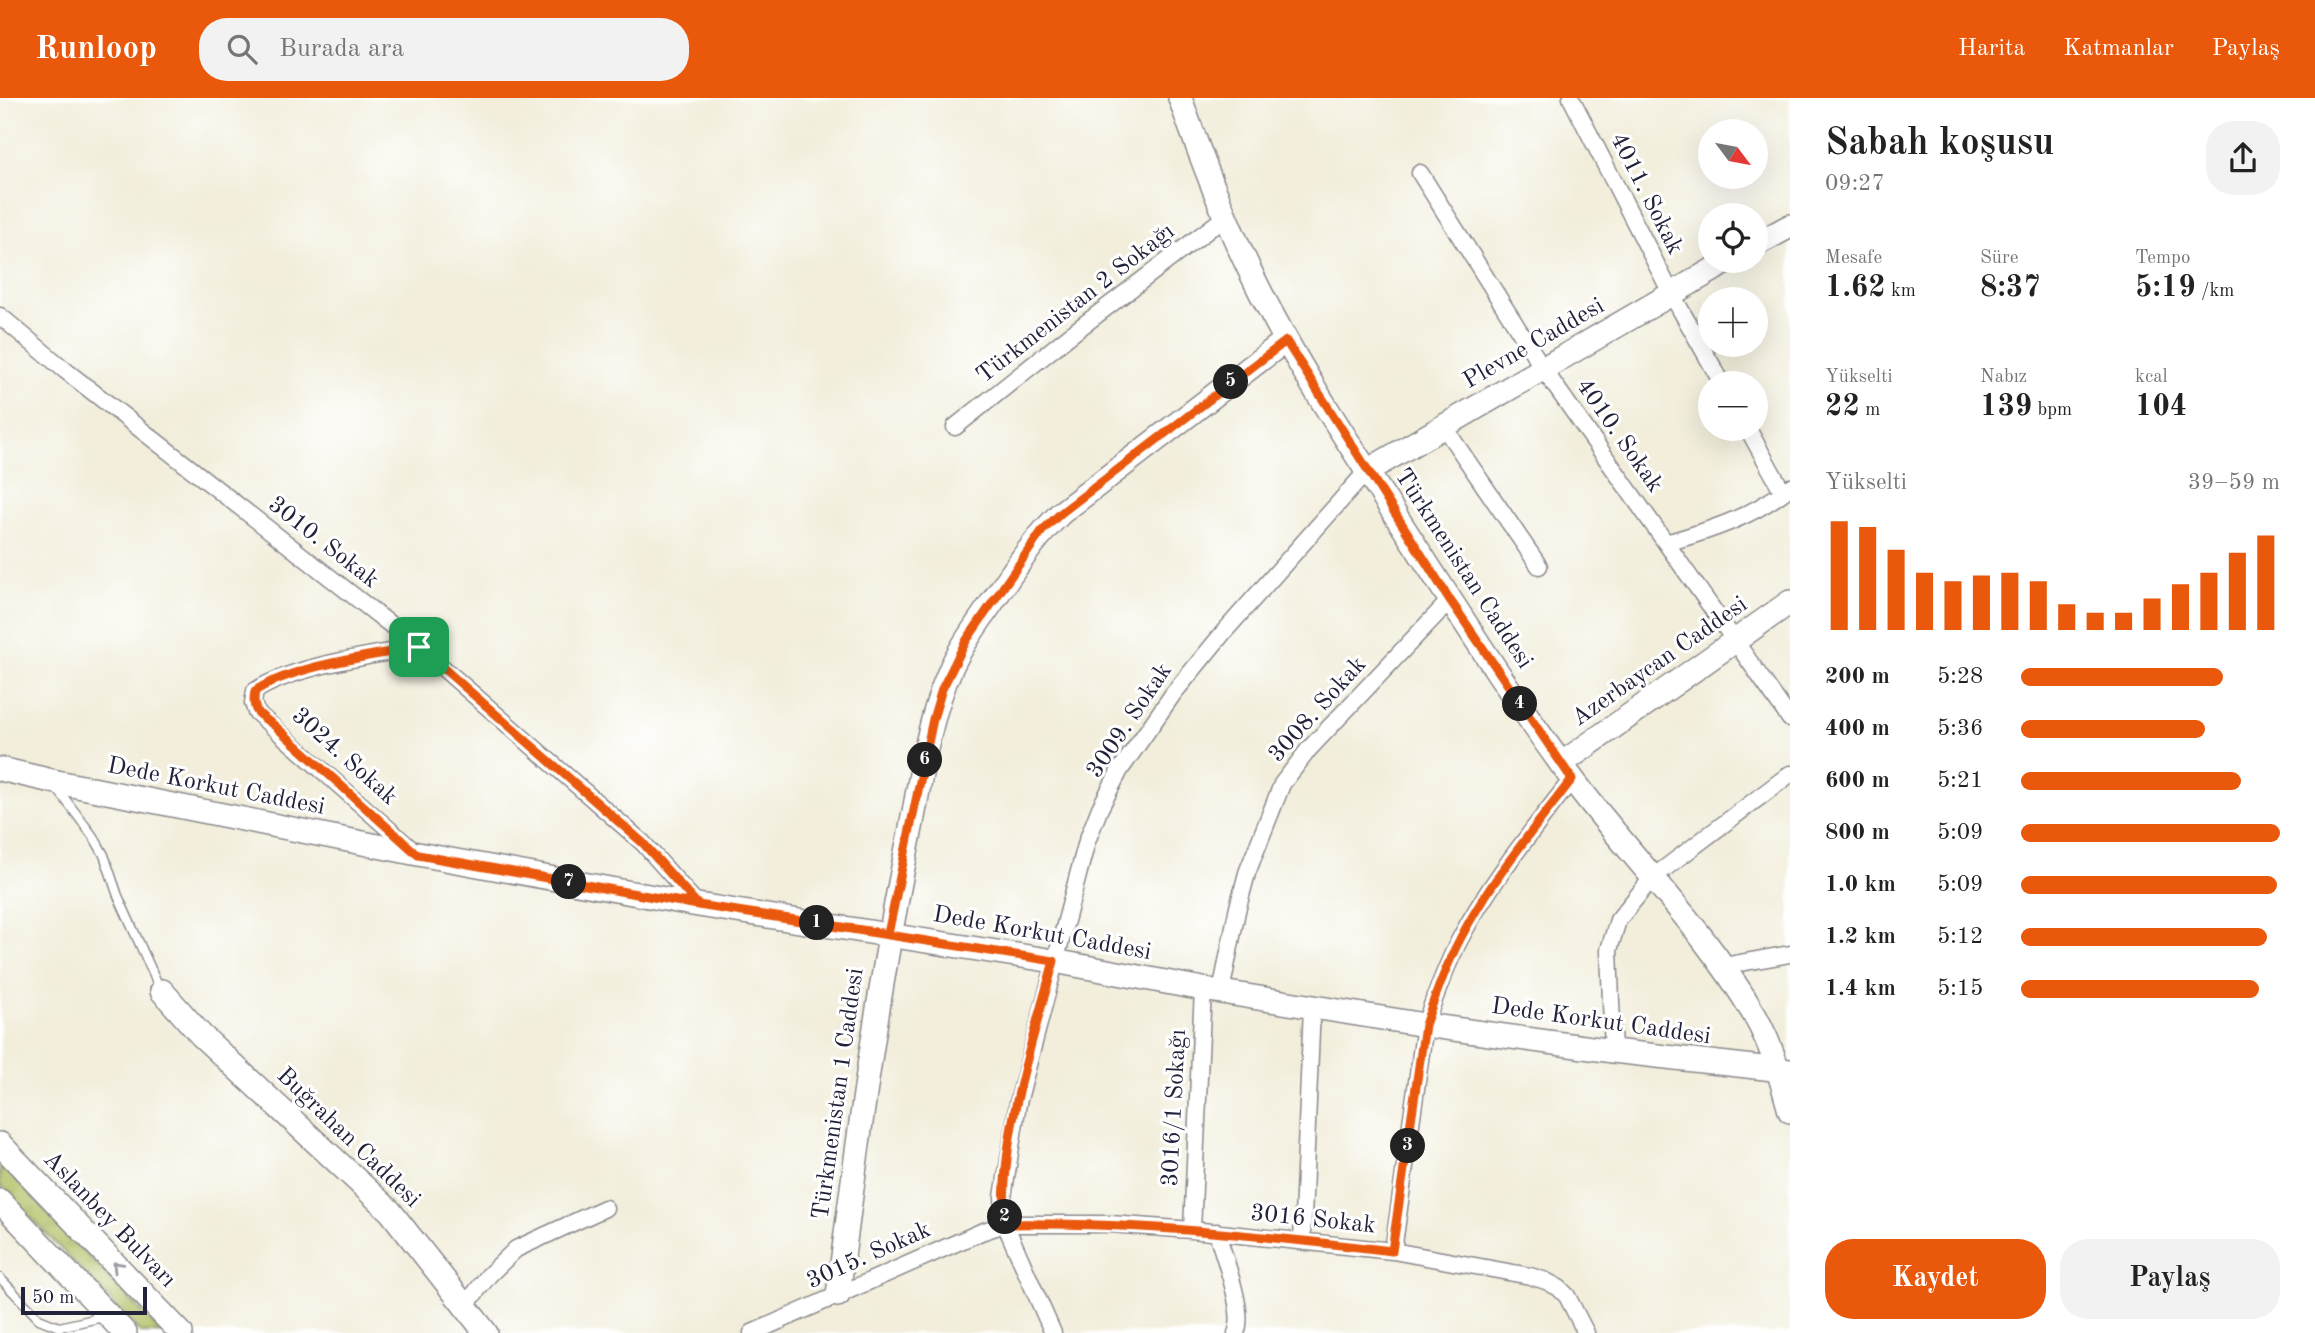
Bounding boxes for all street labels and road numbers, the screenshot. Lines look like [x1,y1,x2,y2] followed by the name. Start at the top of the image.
[1605,129,1687,259] street label: 4011. Sokak
[973,220,1179,388] street label: Türkmenistan 2 Sokağı
[1459,294,1609,394] street label: Plevne Caddesi
[1571,375,1667,497] street label: 4010. Sokak
[1389,465,1537,673] street label: Türkmenistan Caddesi
[263,493,383,593] street label: 3010. Sokak
[1568,593,1752,731] street label: Azerbaycan Caddesi
[1265,653,1371,767] street label: 3008. Sokak
[1083,659,1177,783] street label: 3009. Sokak
[287,704,401,810] street label: 3024. Sokak
[105,754,327,820] street label: Dede Korkut Caddesi
[931,903,1153,965] street label: Dede Korkut Caddesi
[809,967,869,1221] street label: Türkmenistan 1 Caddesi
[1490,995,1712,1049] street label: Dede Korkut Caddesi
[1159,1029,1191,1187] street label: 3016/1 Sokağı
[271,1064,425,1212] street label: Buğrahan Caddesi
[38,1147,180,1293] street label: Aslanbey Bulvarı
[1249,1201,1377,1239] street label: 3016 Sokak
[803,1218,935,1294] street label: 3015. Sokak

